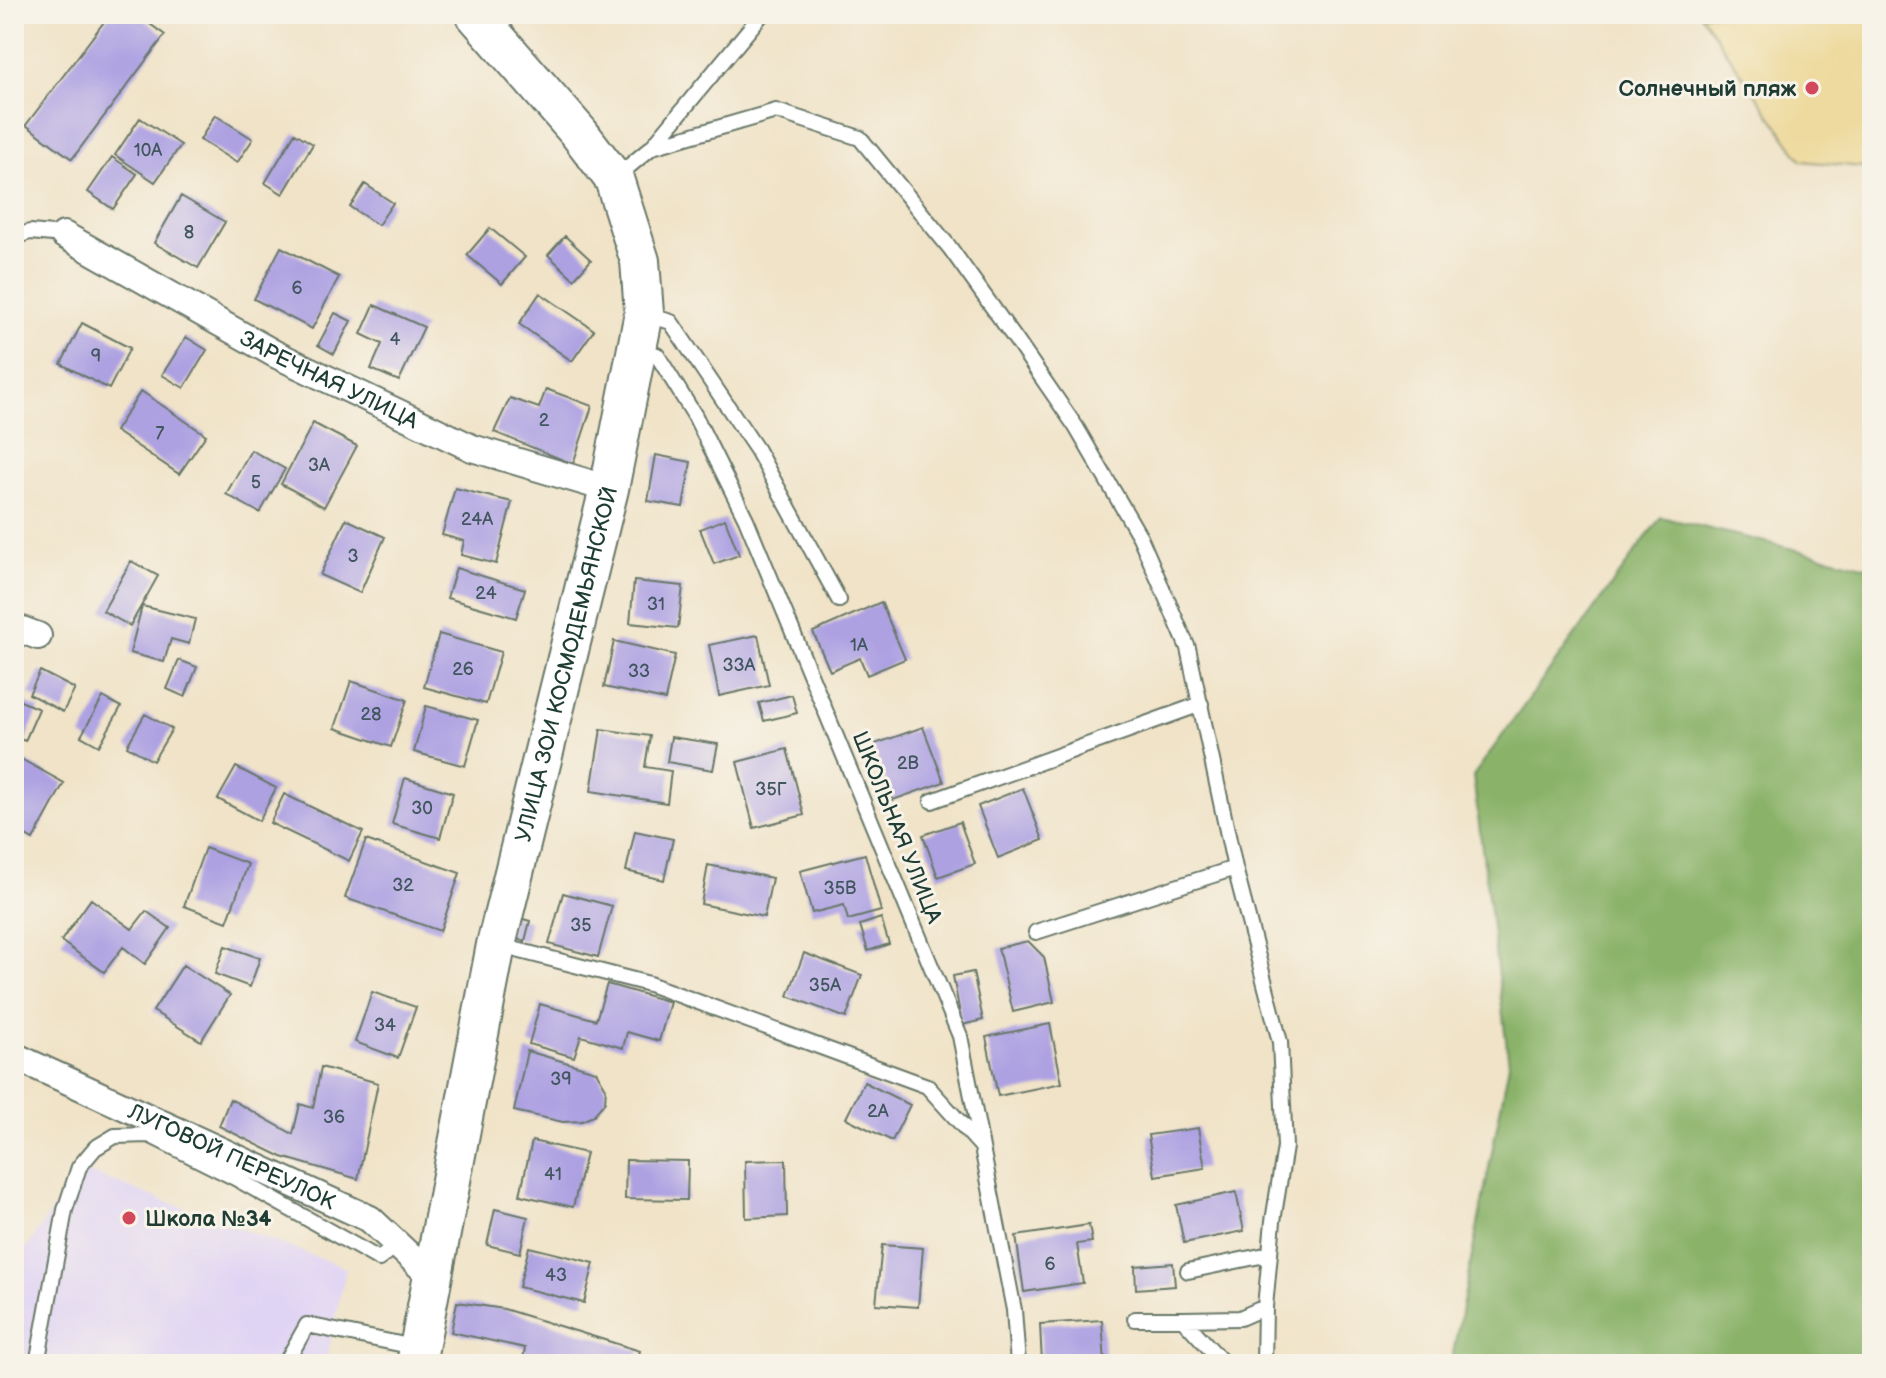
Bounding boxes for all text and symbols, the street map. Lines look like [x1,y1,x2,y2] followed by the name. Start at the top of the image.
[1619,76,1797,103] place label: Солнечный пляж
[1803,79,1821,97] marker: Солнечный пляж
[134,140,162,161] house number: 10А
[184,222,194,243] house number: 8
[292,278,303,299] house number: 6
[235,325,423,436] street label: ЗАРЕЧНАЯ УЛИЦА
[390,329,401,350] house number: 4
[91,346,101,367] house number: 9
[539,410,550,431] house number: 2
[156,423,165,444] house number: 7
[308,455,330,476] house number: 3А
[251,472,261,493] house number: 5
[510,484,624,845] street label: УЛИЦА ЗОИ КОСМОДЕМЬЯНСКОЙ
[461,509,493,530] house number: 24А
[347,546,359,567] house number: 3
[475,583,497,604] house number: 24
[647,594,665,615] house number: 31
[850,635,868,656] house number: 1А
[722,655,756,676] house number: 33А
[452,659,474,680] house number: 26
[628,661,650,682] house number: 33
[360,704,382,725] house number: 28
[846,728,948,928] street label: ШКОЛЬНАЯ УЛИЦА
[897,753,919,774] house number: 2В
[755,779,787,800] house number: 35Г
[411,798,433,819] house number: 30
[392,875,414,896] house number: 32
[824,878,856,899] house number: 35В
[570,915,592,936] house number: 35
[809,975,841,996] house number: 35А
[374,1015,396,1036] house number: 34
[550,1069,572,1090] house number: 39
[123,1098,340,1217] street label: ЛУГОВОЙ ПЕРЕУЛОК
[867,1101,889,1122] house number: 2А
[323,1107,345,1128] house number: 36
[544,1164,562,1185] house number: 41
[145,1206,272,1233] place label: Школа №34
[120,1209,138,1227] marker: Школа №34
[1045,1254,1056,1275] house number: 6
[545,1265,567,1286] house number: 43

